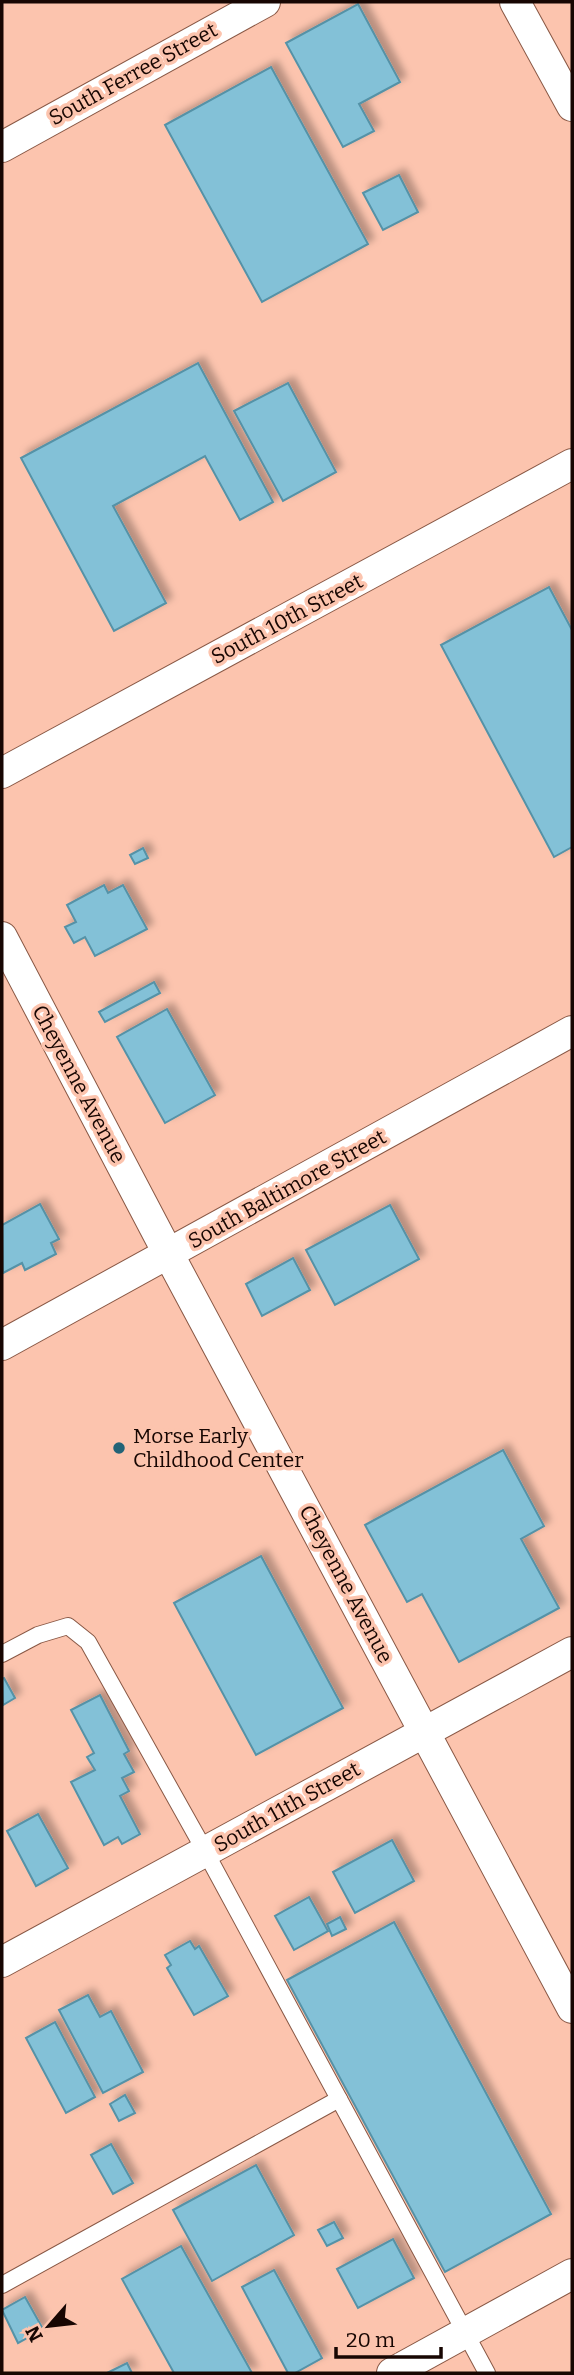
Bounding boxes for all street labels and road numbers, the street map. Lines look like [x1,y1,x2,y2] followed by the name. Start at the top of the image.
[44,17,222,131] street label: South Ferree Street
[207,568,368,670] street label: South 10th Street
[26,1001,132,1167] street label: Cheyenne Avenue
[183,1124,391,1254] street label: South Baltimore Street
[293,1501,399,1667] street label: Cheyenne Avenue
[209,1756,365,1858] street label: South 11th Street

